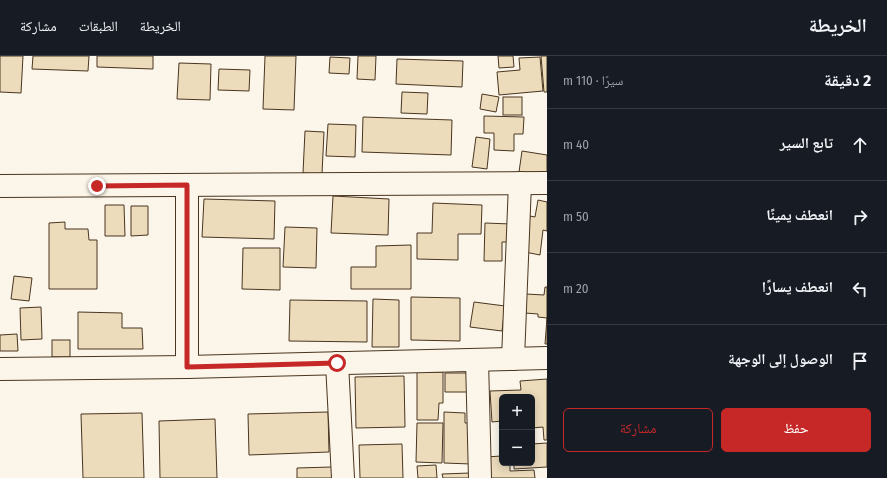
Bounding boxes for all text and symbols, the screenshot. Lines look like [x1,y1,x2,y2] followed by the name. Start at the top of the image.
[809,14,867,37] text: الخريطة
[20,18,57,35] text: مشاركة
[79,18,118,35] text: الطبقات
[140,18,181,35] text: الخريطة
[824,70,871,91] text: 2 دقيقة
[563,73,623,88] text: سيرًا · 110 m
[780,134,833,152] text: تابع السير
[849,134,871,156] icon: ahead
[563,137,589,152] text: 40 m
[88,177,106,195] route end
[766,206,833,224] text: انعطف يمينًا
[849,206,871,228] icon: right
[563,209,589,224] text: 50 m
[762,278,833,296] text: انعطف يسارًا
[849,278,871,300] icon: left
[563,281,589,296] text: 20 m
[728,350,833,368] text: الوصول إلى الوجهة
[849,350,871,372] icon: arrive
[328,354,346,372] route start
[499,394,535,466] map controls
[499,394,535,430] button: +
[563,408,713,452] button: مشاركة
[721,408,871,452] button: حفظ
[499,430,535,466] button: −

